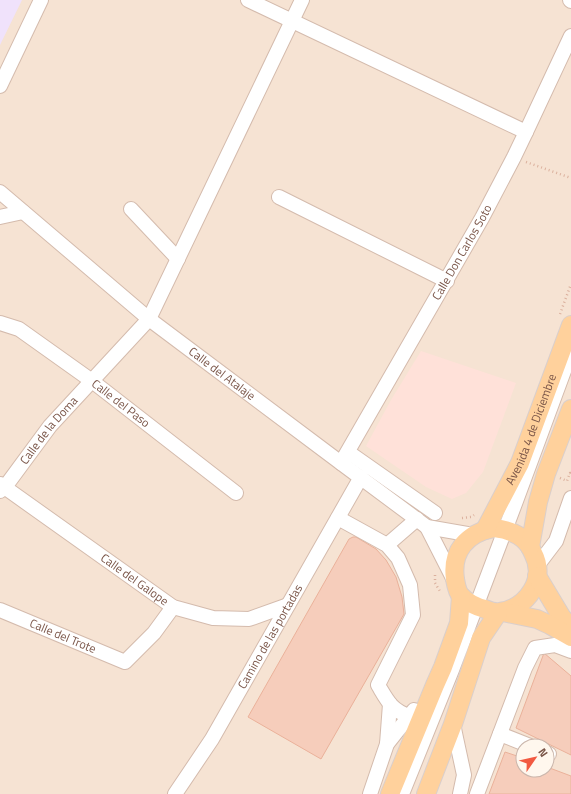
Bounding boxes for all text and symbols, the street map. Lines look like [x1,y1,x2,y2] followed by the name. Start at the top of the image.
[427,201,496,303] street label: Calle Don Carlos Soto
[185,342,260,405] street label: Calle del Atalaje
[500,371,561,488] street label: Avenida 4 de Diciembre
[88,374,154,432] street label: Calle del Paso
[15,392,82,468] street label: Calle de la Doma
[97,548,173,610] street label: Calle del Galope
[232,580,307,692] street label: Camino de las portadas
[27,613,99,658] street label: Calle del Trote
[515,738,555,778] north arrow
[535,745,552,760] text: N

